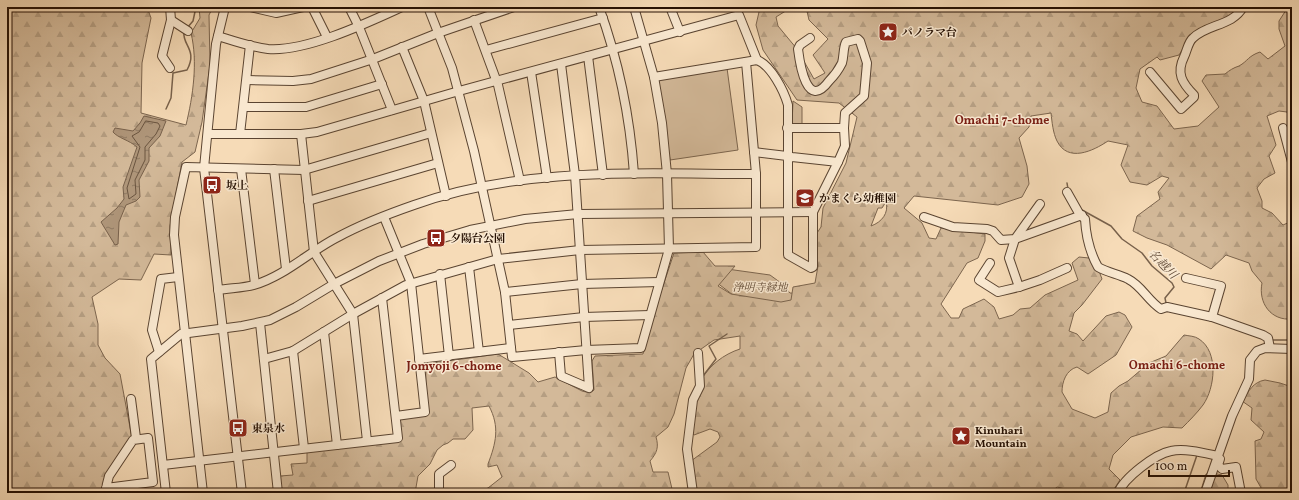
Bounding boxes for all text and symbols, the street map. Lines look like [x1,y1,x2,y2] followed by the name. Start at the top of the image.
[877,21,899,43] place icon: パノラマ台
[901,26,957,41] place label: パノラマ台
[955,113,1049,129] district label: Omachi 7-chome
[201,174,223,196] bus stop icon: 坂上
[226,179,248,194] place label: 坂上
[794,187,816,209] school or university icon: かまくら幼稚園
[819,192,896,207] place label: かまくら幼稚園
[425,227,447,249] bus stop icon: 夕陽台公園
[450,232,505,247] place label: 夕陽台公園
[1144,246,1182,285] water label: 名越川
[733,281,788,296] park label: 浄明寺緑地
[1129,358,1225,374] district label: Omachi 6-chome
[405,359,502,375] district label: Jomyoji 6-chome
[227,417,249,439] bus stop icon: 東泉水
[252,422,285,437] place label: 東泉水
[975,424,1027,452] place label: Kinuhari Mountain
[950,425,972,447] place icon: Kinuhari Mountain
[1149,452,1229,478] scale bar
[1155,459,1188,475] text: 100 m

